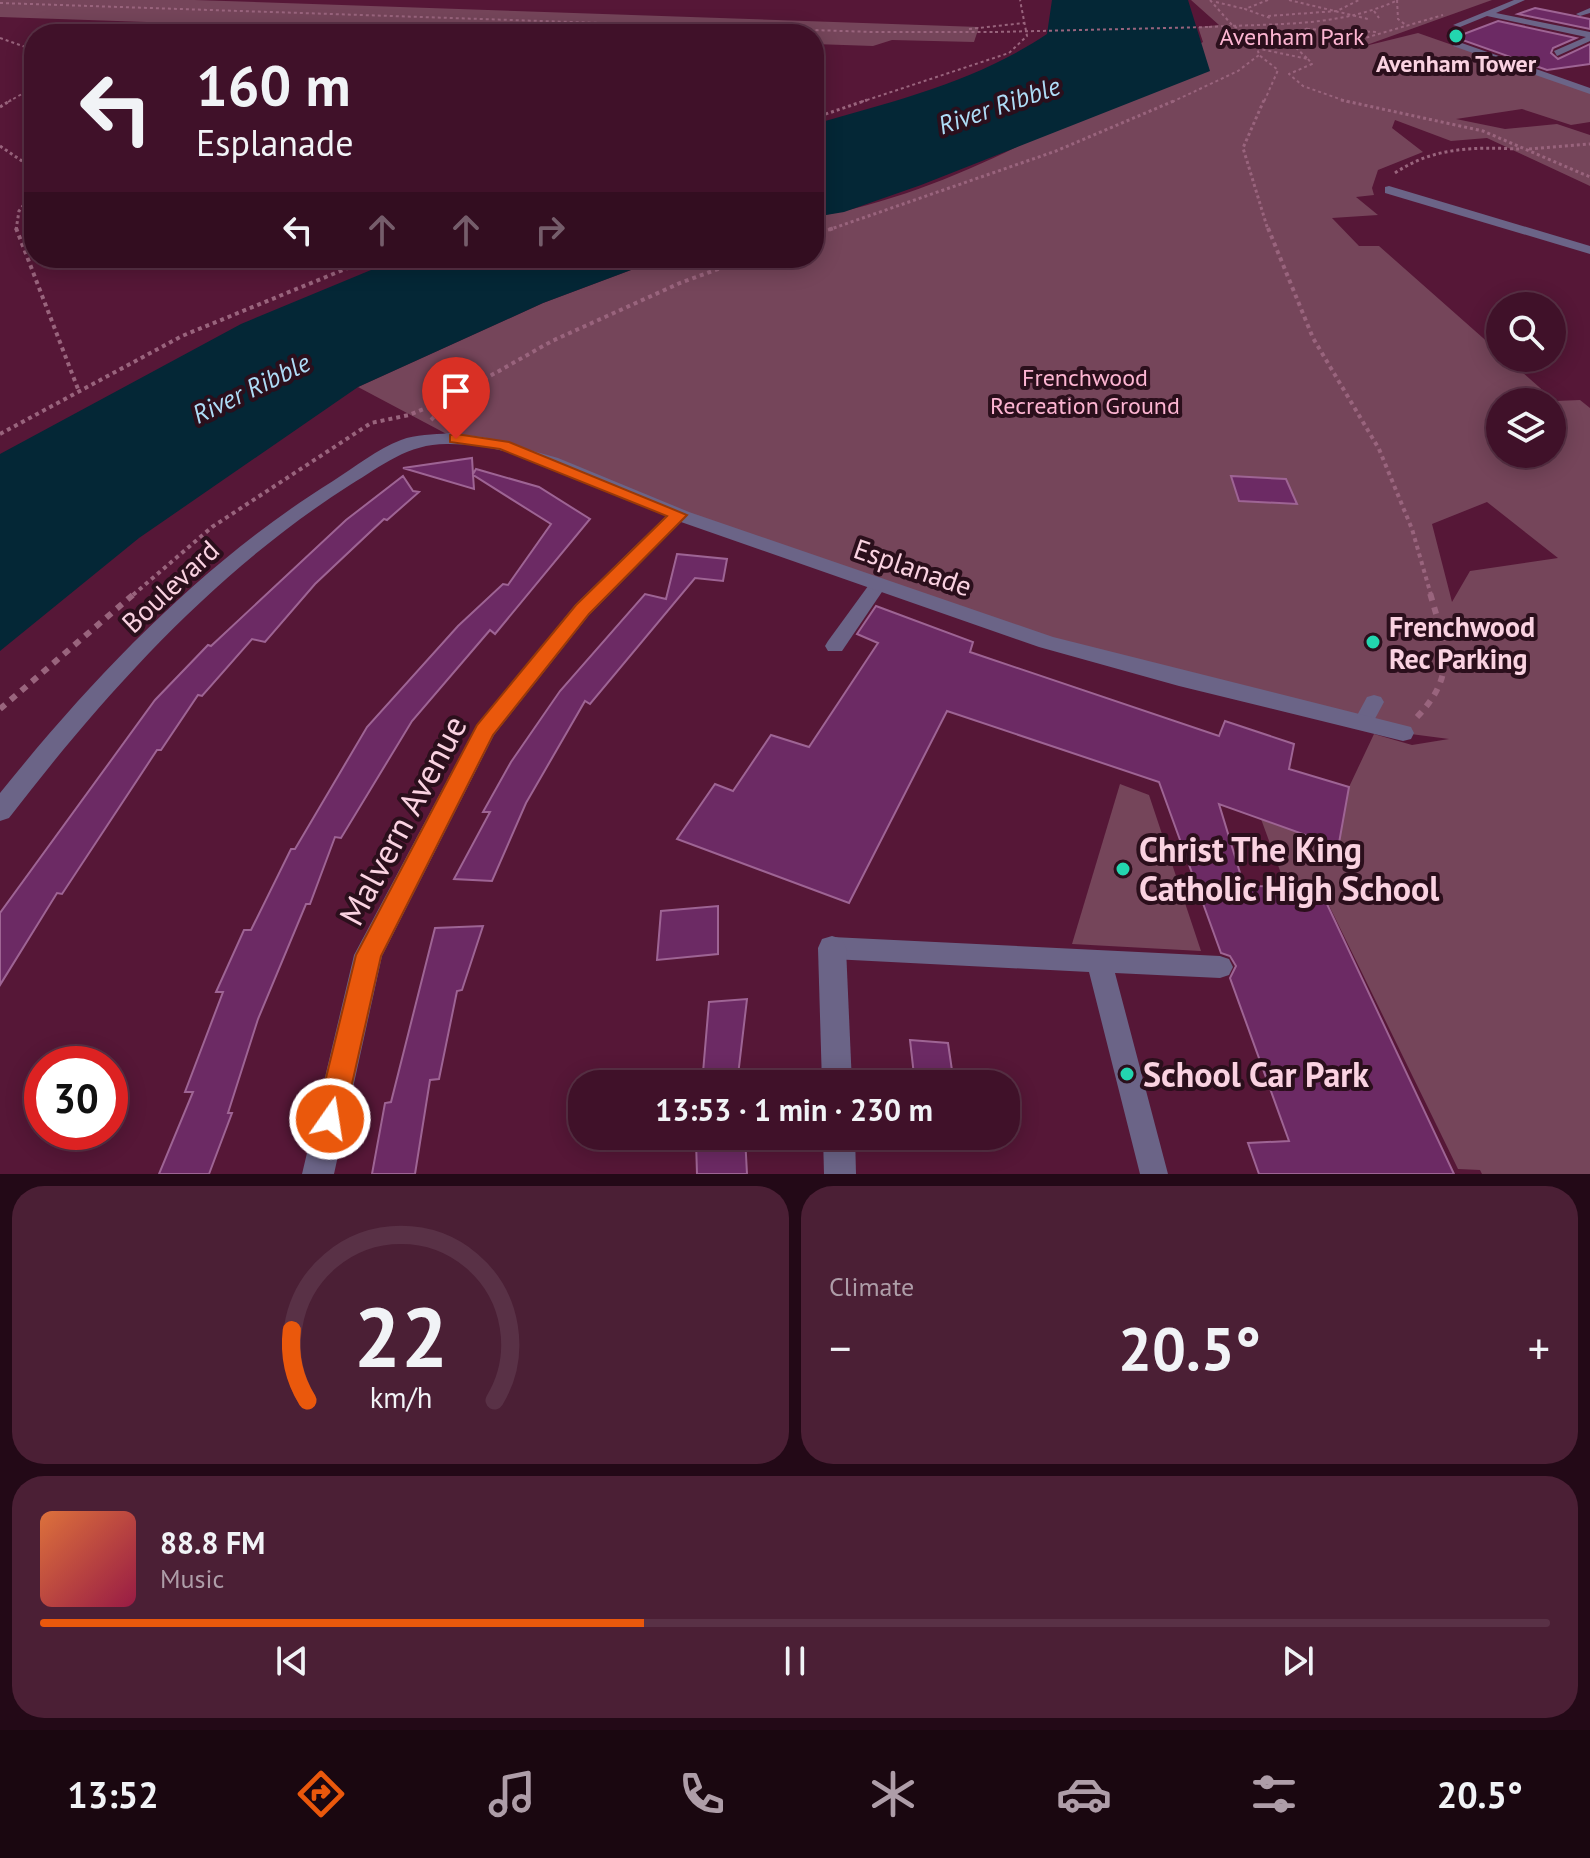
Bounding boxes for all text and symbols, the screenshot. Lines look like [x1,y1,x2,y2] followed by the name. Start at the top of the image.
[1220,21,1365,52] park label: Avenham Park
[1447,27,1465,45] marker: Avenham Tower
[1376,48,1537,79] place label: Avenham Tower
[196,49,351,121] text: 160 m
[64,56,168,160] icon: left
[934,69,1064,141] water label: River Ribble
[196,119,354,166] text: Esplanade
[276,208,320,252] icon: left
[360,208,404,252] icon: ahead
[444,208,488,252] icon: ahead
[528,208,572,252] icon: right
[1486,292,1566,468] map controls
[1486,292,1566,372] button: search
[187,345,315,431] water label: River Ribble
[422,357,490,439] pin
[990,362,1180,421] park label: Frenchwood Recreation Ground
[434,369,478,413] icon: arrive
[1486,388,1566,468] button: layers
[849,530,977,604] street label: Esplanade
[113,531,227,641] street label: Boulevard
[1389,608,1535,677] place label: Frenchwood Rec Parking
[1364,633,1382,651] marker: Frenchwood Rec Parking
[328,708,476,932] street label: Malvern Avenue
[1139,827,1440,910] place label: Christ The King Catholic High School
[1114,860,1132,878] marker: Christ The King Catholic High School
[24,1046,128,1150] speed limit sign: 30
[1143,1052,1369,1096] place label: School Car Park
[1118,1065,1136,1083] marker: School Car Park
[288,1077,372,1161] position arrow
[655,1090,933,1129] text: 13:53 · 1 min · 230 m
[829,1270,914,1303] text: Climate
[353,1282,448,1390] text: 22
[1118,1309,1261,1387] text: 20.5°
[829,1319,851,1376] text: −
[1528,1319,1550,1376] text: +
[369,1379,432,1416] text: km/h
[160,1523,265,1562] text: 88.8 FM
[160,1562,224,1595] text: Music
[270,1639,314,1683] icon: previous
[773,1639,817,1683] icon: pause
[1276,1639,1320,1683] icon: next
[293,1766,349,1822] icon: directions
[484,1766,540,1822] icon: music
[674,1766,730,1822] icon: phone
[865,1766,921,1822] icon: climate
[1056,1766,1112,1822] icon: car
[1246,1766,1302,1822] icon: filters
[67,1771,159,1818] text: 13:52
[1437,1771,1523,1818] text: 20.5°

